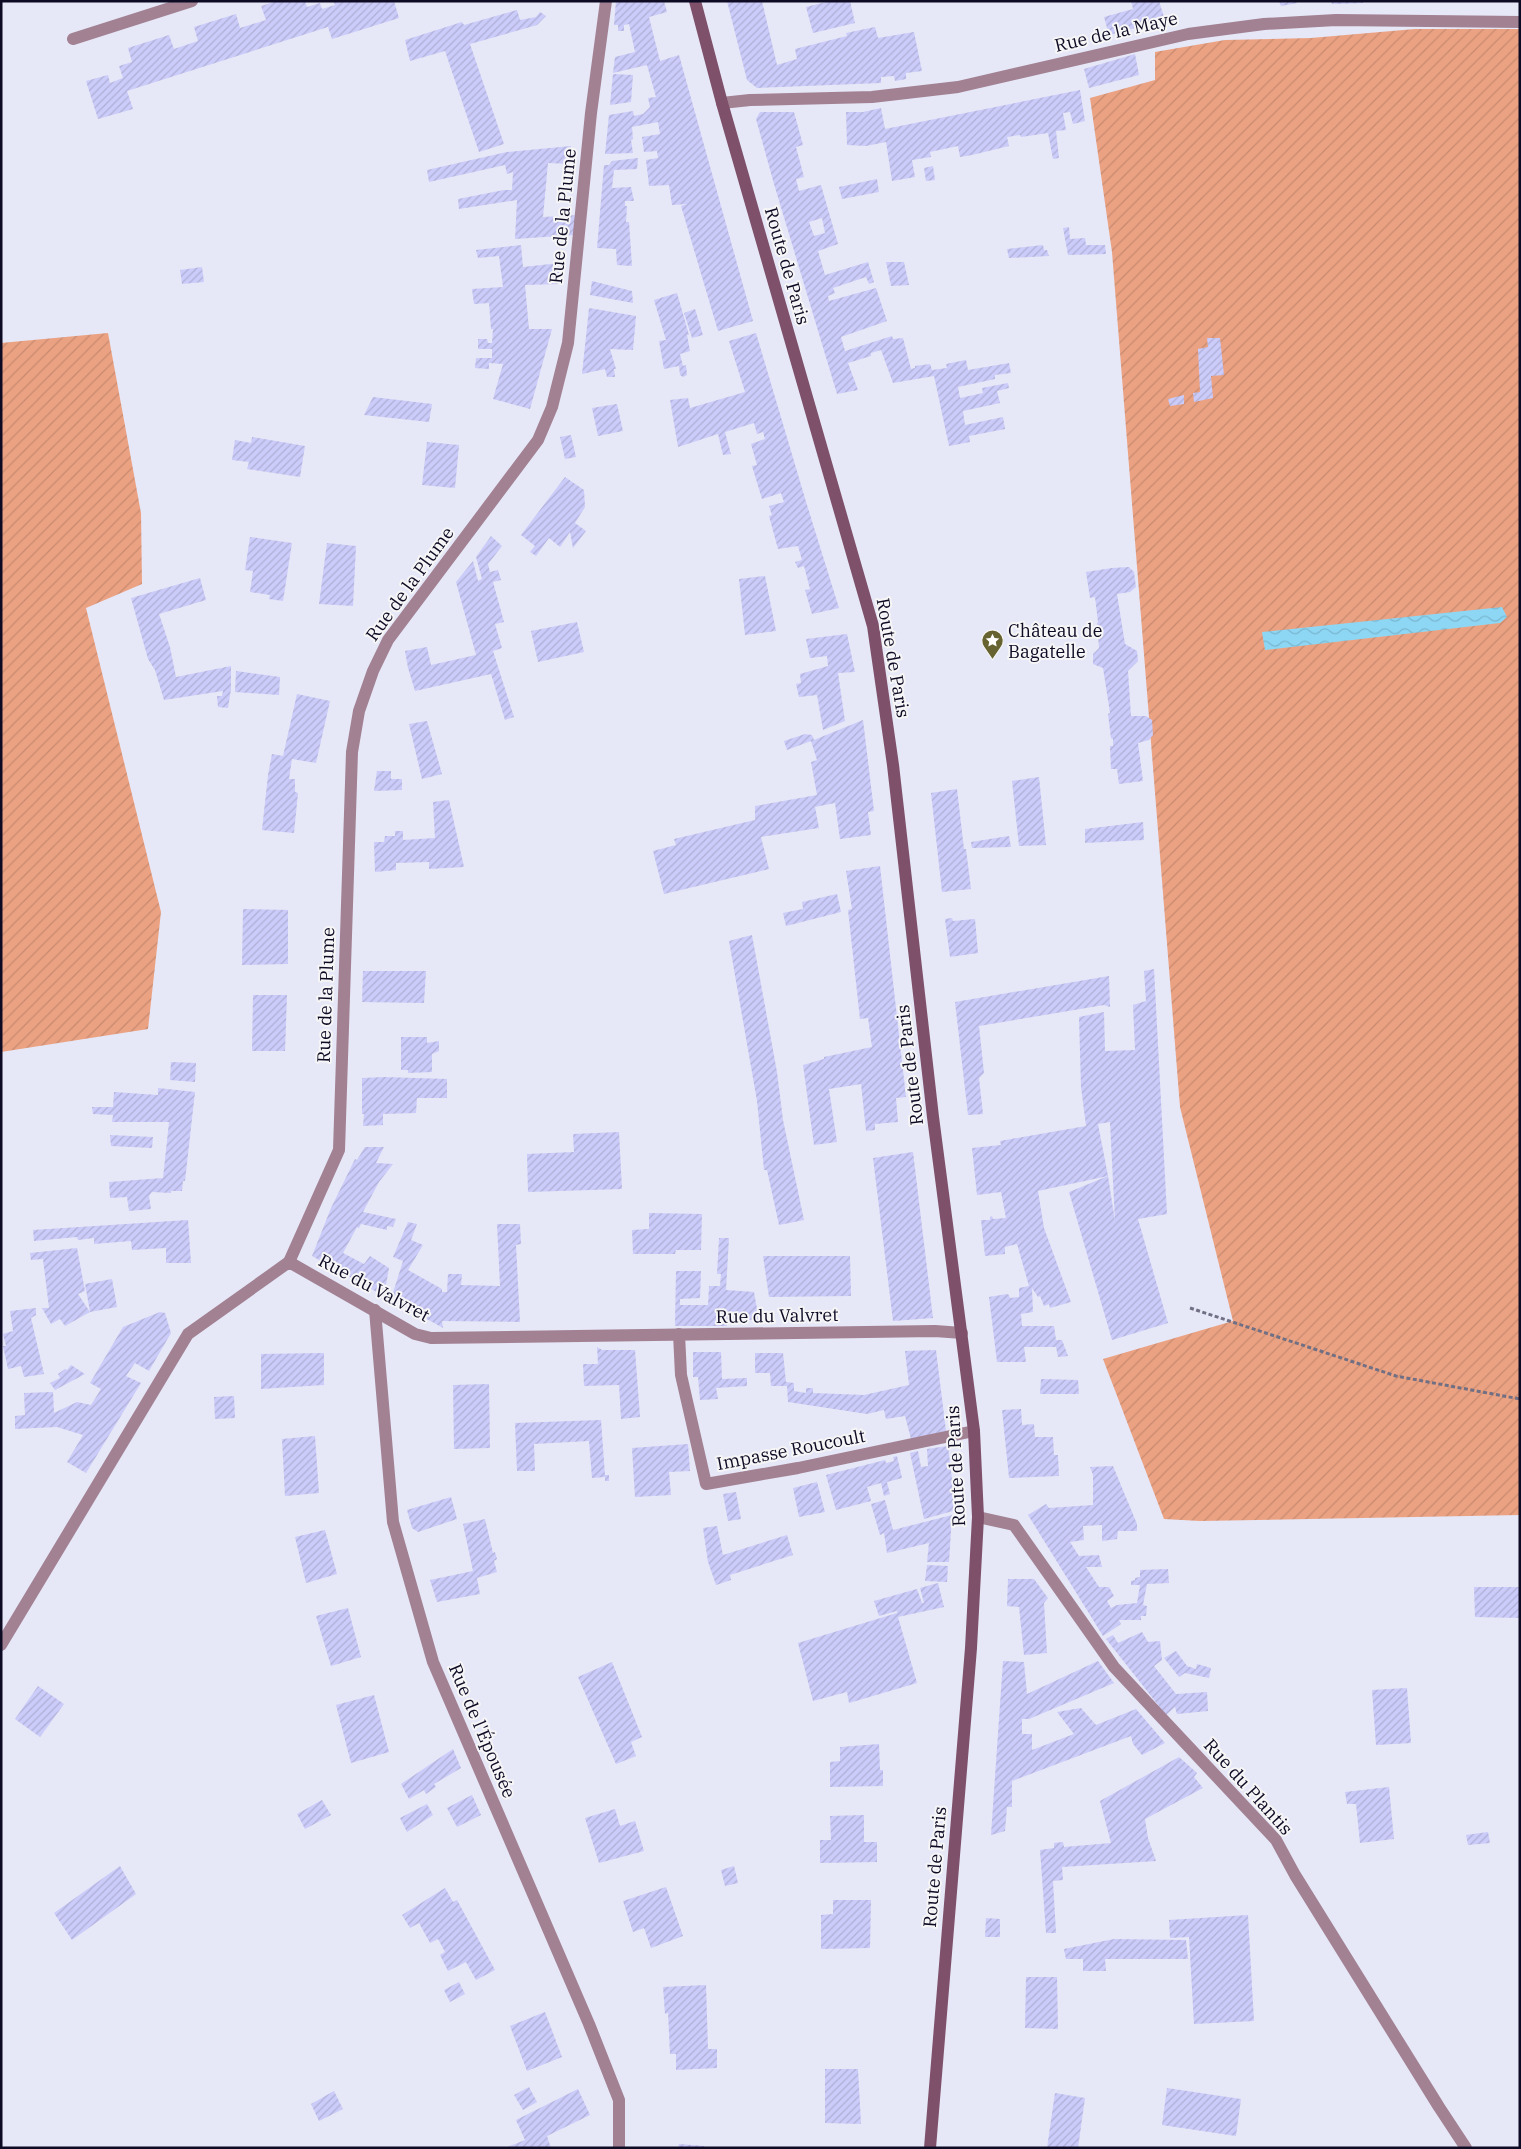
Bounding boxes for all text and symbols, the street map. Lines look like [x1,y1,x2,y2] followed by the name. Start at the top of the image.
[1052,6,1180,57] street label: Rue de la Maye
[544,147,581,285] street label: Rue de la Plume
[760,204,815,327] street label: Route de Paris
[360,522,459,645] street label: Rue de la Plume
[872,596,915,720] street label: Route de Paris
[1008,619,1102,663] place label: Château de Bagatelle
[980,629,1004,660] place icon: Château de Bagatelle
[312,927,339,1063] street label: Rue de la Plume
[891,1003,928,1127] street label: Route de Paris
[315,1249,434,1327] street label: Rue du Valvret
[715,1303,839,1328] street label: Rue du Valvret
[941,1405,970,1527] street label: Route de Paris
[715,1424,867,1475] street label: Impasse Roucoult
[444,1660,521,1801] street label: Rue de l'Épousée
[1199,1734,1298,1840] street label: Rue du Plantis
[918,1806,951,1928] street label: Route de Paris

